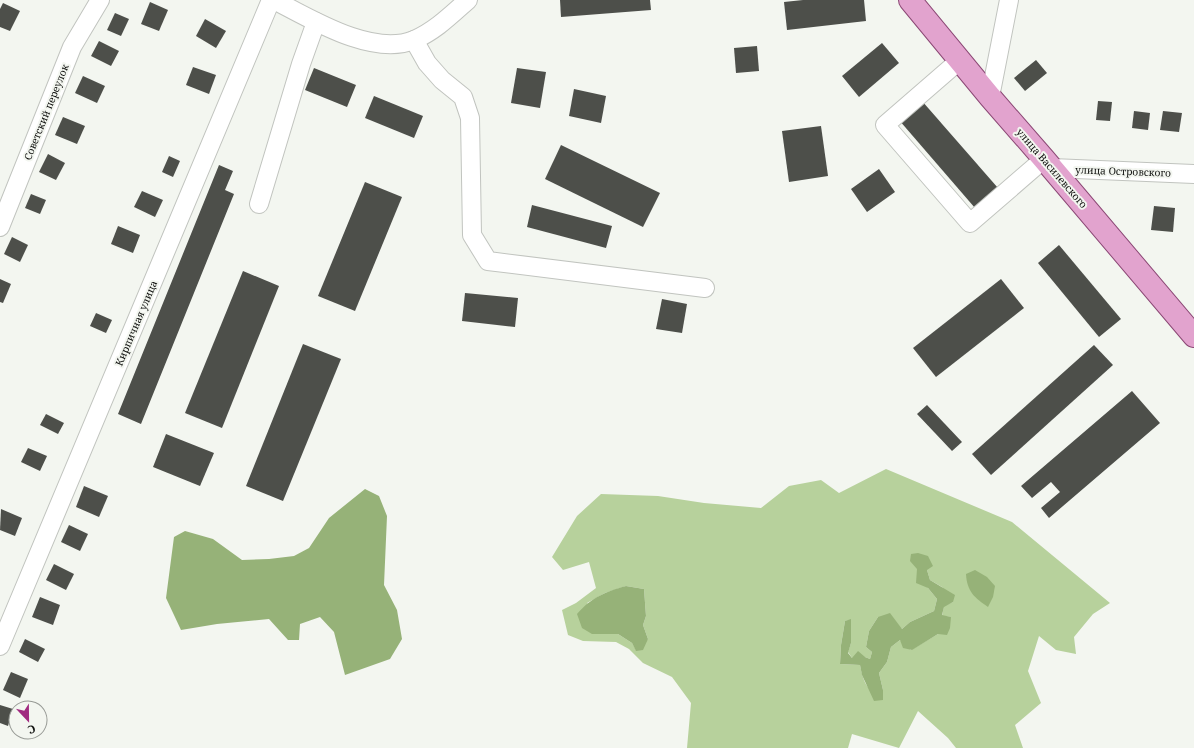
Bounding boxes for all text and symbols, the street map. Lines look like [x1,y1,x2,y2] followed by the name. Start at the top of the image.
[20,62,72,162] street label: Советский переулок
[1013,125,1091,211] street label: улица Василевского
[1075,162,1171,180] street label: улица Островского
[112,278,160,368] street label: Кирпичная улица
[8,700,48,740] north arrow
[26,721,38,738] text: С

